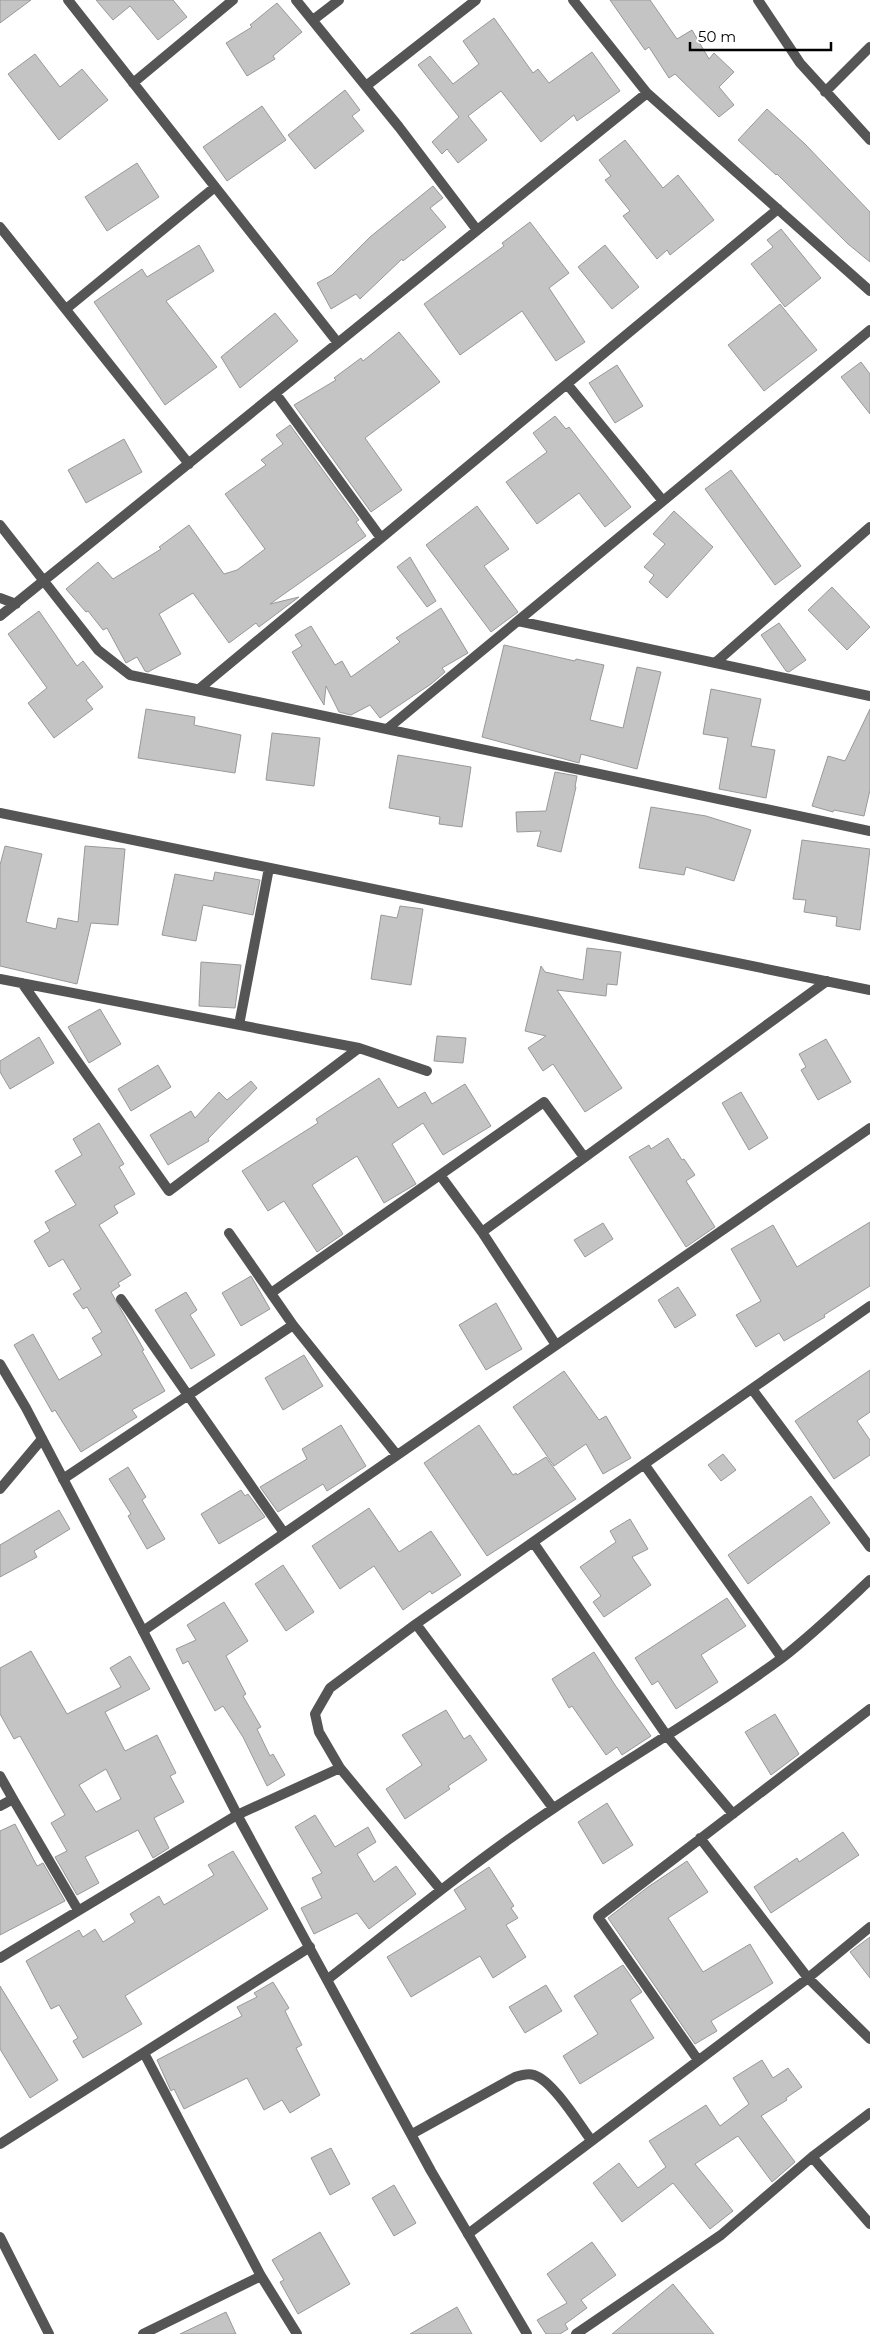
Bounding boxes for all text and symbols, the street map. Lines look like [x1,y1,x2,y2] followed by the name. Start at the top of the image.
[690,20,831,52] scale bar
[698,27,736,46] text: 50 m

